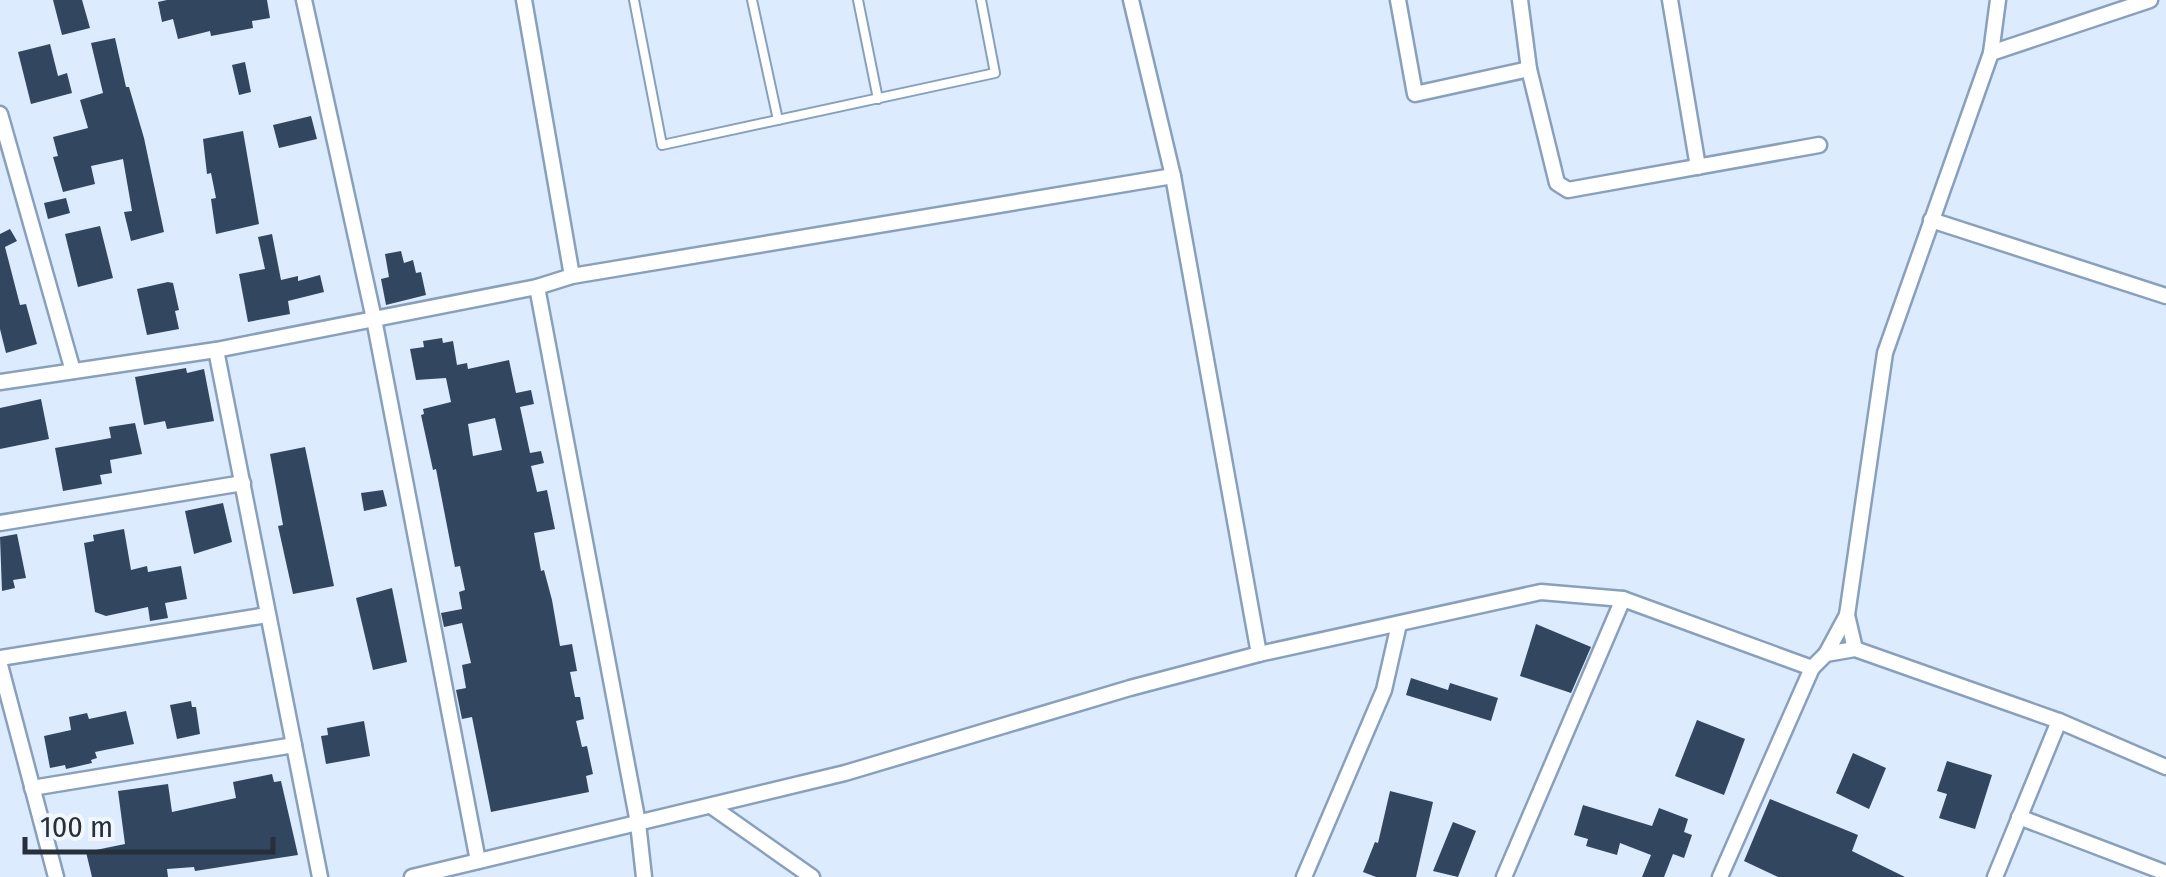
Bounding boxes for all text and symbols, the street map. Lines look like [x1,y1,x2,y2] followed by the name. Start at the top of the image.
[25,792,272,854] scale bar
[40,809,113,845] text: 100 m

